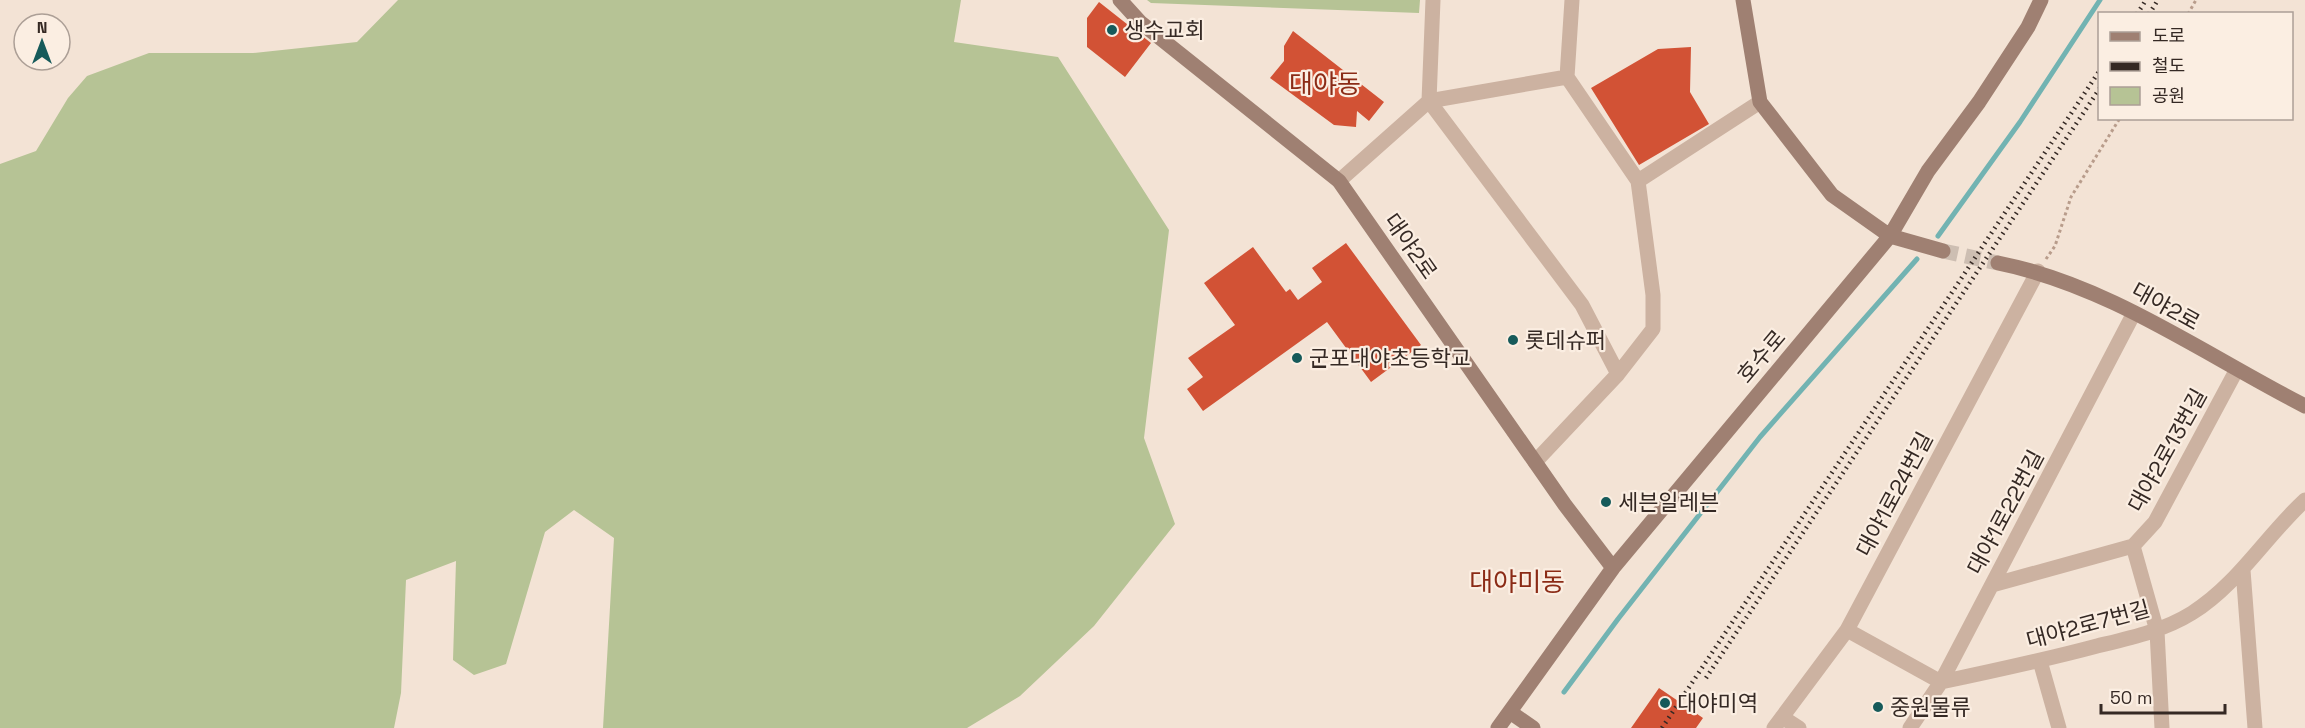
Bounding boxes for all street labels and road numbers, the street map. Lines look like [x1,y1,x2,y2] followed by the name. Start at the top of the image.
[1378,208,1444,284] street label: 대야2로
[2127,276,2205,336] street label: 대야2로
[1731,324,1791,388] street label: 호수로
[2122,383,2212,517] street label: 대야2로13번길
[1850,427,1938,561] street label: 대야1로24번길
[1960,445,2050,579] street label: 대야1로22번길
[2023,594,2153,654] street label: 대야2로7번길

